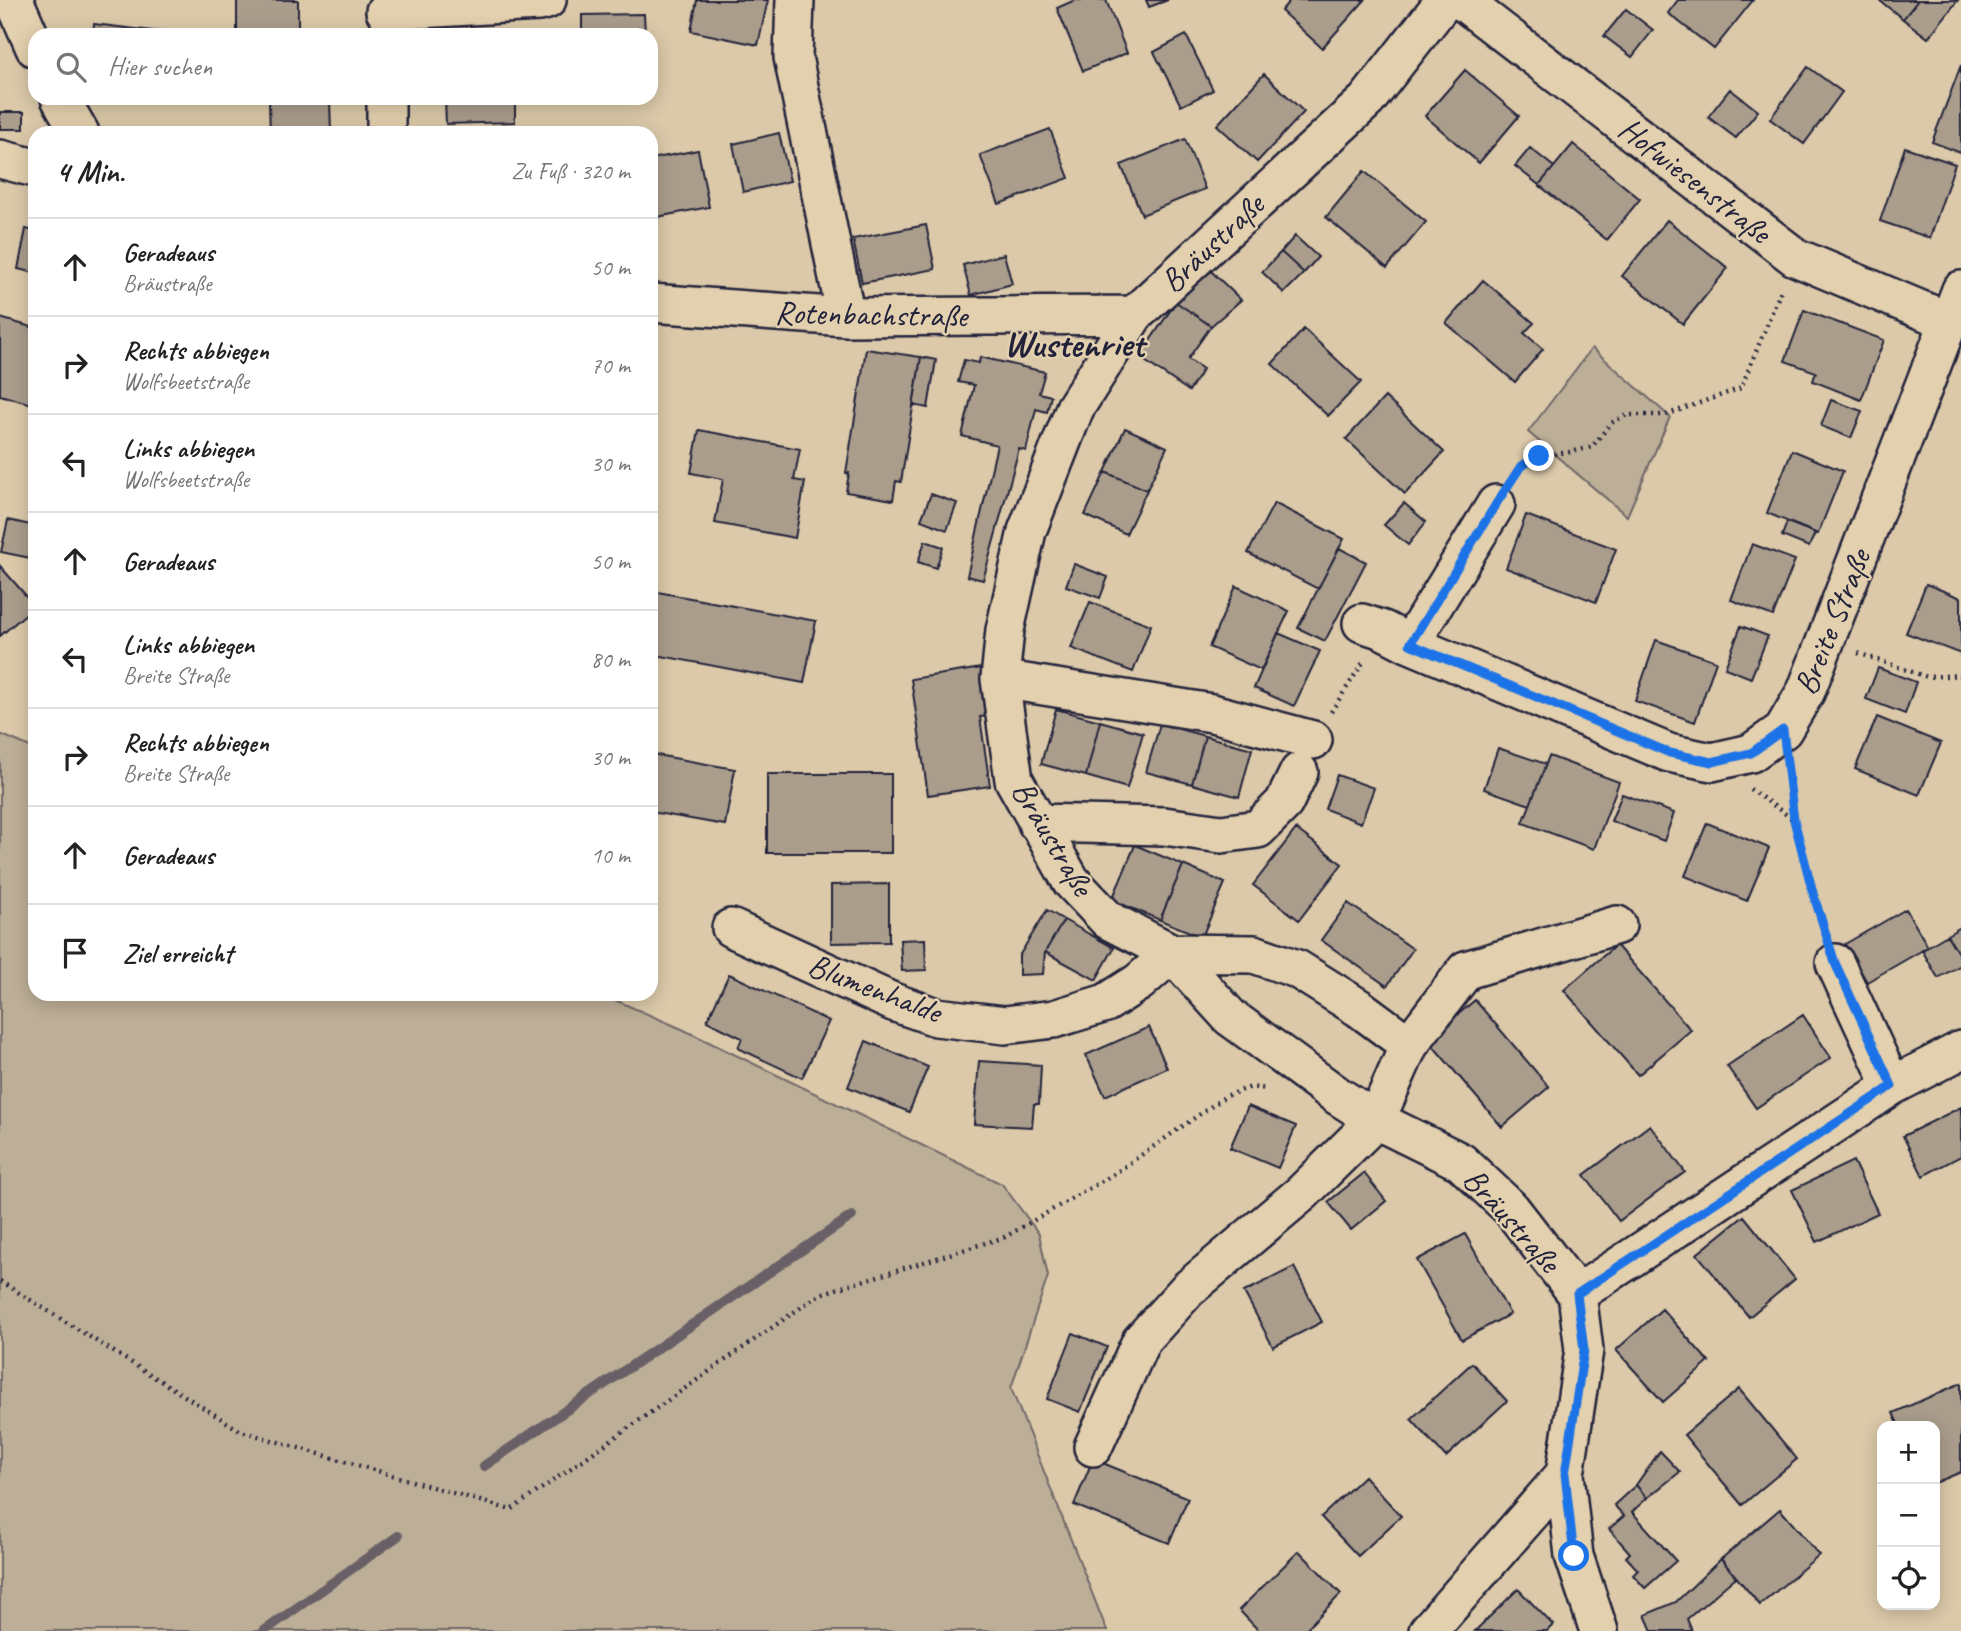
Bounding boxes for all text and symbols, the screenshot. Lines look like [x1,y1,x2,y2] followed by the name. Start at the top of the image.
[28,28,658,105] search box
[52,48,90,86] icon: search
[108,50,212,83] text: Hier suchen
[1610,107,1781,254] street label: Hofwiesenstraße
[56,153,125,191] text: 4 Min.
[511,157,630,186] text: Zu Fuß · 320 m
[1151,183,1274,302] street label: Bräustraße
[123,236,214,269] text: Geradeaus
[56,248,94,286] icon: ahead
[591,253,630,282] text: 50 m
[123,269,211,298] text: Bräustraße
[774,291,970,337] street label: Rotenbachstraße
[1004,320,1149,367] district label: Wustenriet
[123,334,269,367] text: Rechts abbiegen
[56,346,94,384] icon: right
[591,351,630,380] text: 70 m
[123,367,249,396] text: Wolfsbeetstraße
[123,432,254,465] text: Links abbiegen
[1523,440,1554,471] route end
[56,444,94,482] icon: left
[591,449,630,478] text: 30 m
[123,465,249,494] text: Wolfsbeetstraße
[1784,541,1881,701] street label: Breite Straße
[56,542,94,580] icon: ahead
[123,545,214,578] text: Geradeaus
[591,547,630,576] text: 50 m
[123,628,254,661] text: Links abbiegen
[56,640,94,678] icon: left
[591,645,630,674] text: 80 m
[123,661,229,690] text: Breite Straße
[123,726,269,759] text: Rechts abbiegen
[56,738,94,776] icon: right
[591,743,630,772] text: 30 m
[123,759,229,788] text: Breite Straße
[1002,773,1105,905] street label: Bräustraße
[56,836,94,874] icon: ahead
[123,839,214,872] text: Geradeaus
[591,841,630,870] text: 10 m
[56,934,94,972] icon: arrive
[123,937,233,970] text: Ziel erreicht
[803,943,950,1033] street label: Blumenhalde
[1454,1159,1572,1283] street label: Bräustraße
[1877,1421,1940,1610] map controls
[1877,1421,1940,1484] button: +
[1877,1484,1940,1547] button: −
[1558,1540,1589,1571] route start
[1877,1547,1940,1610] button: locate

